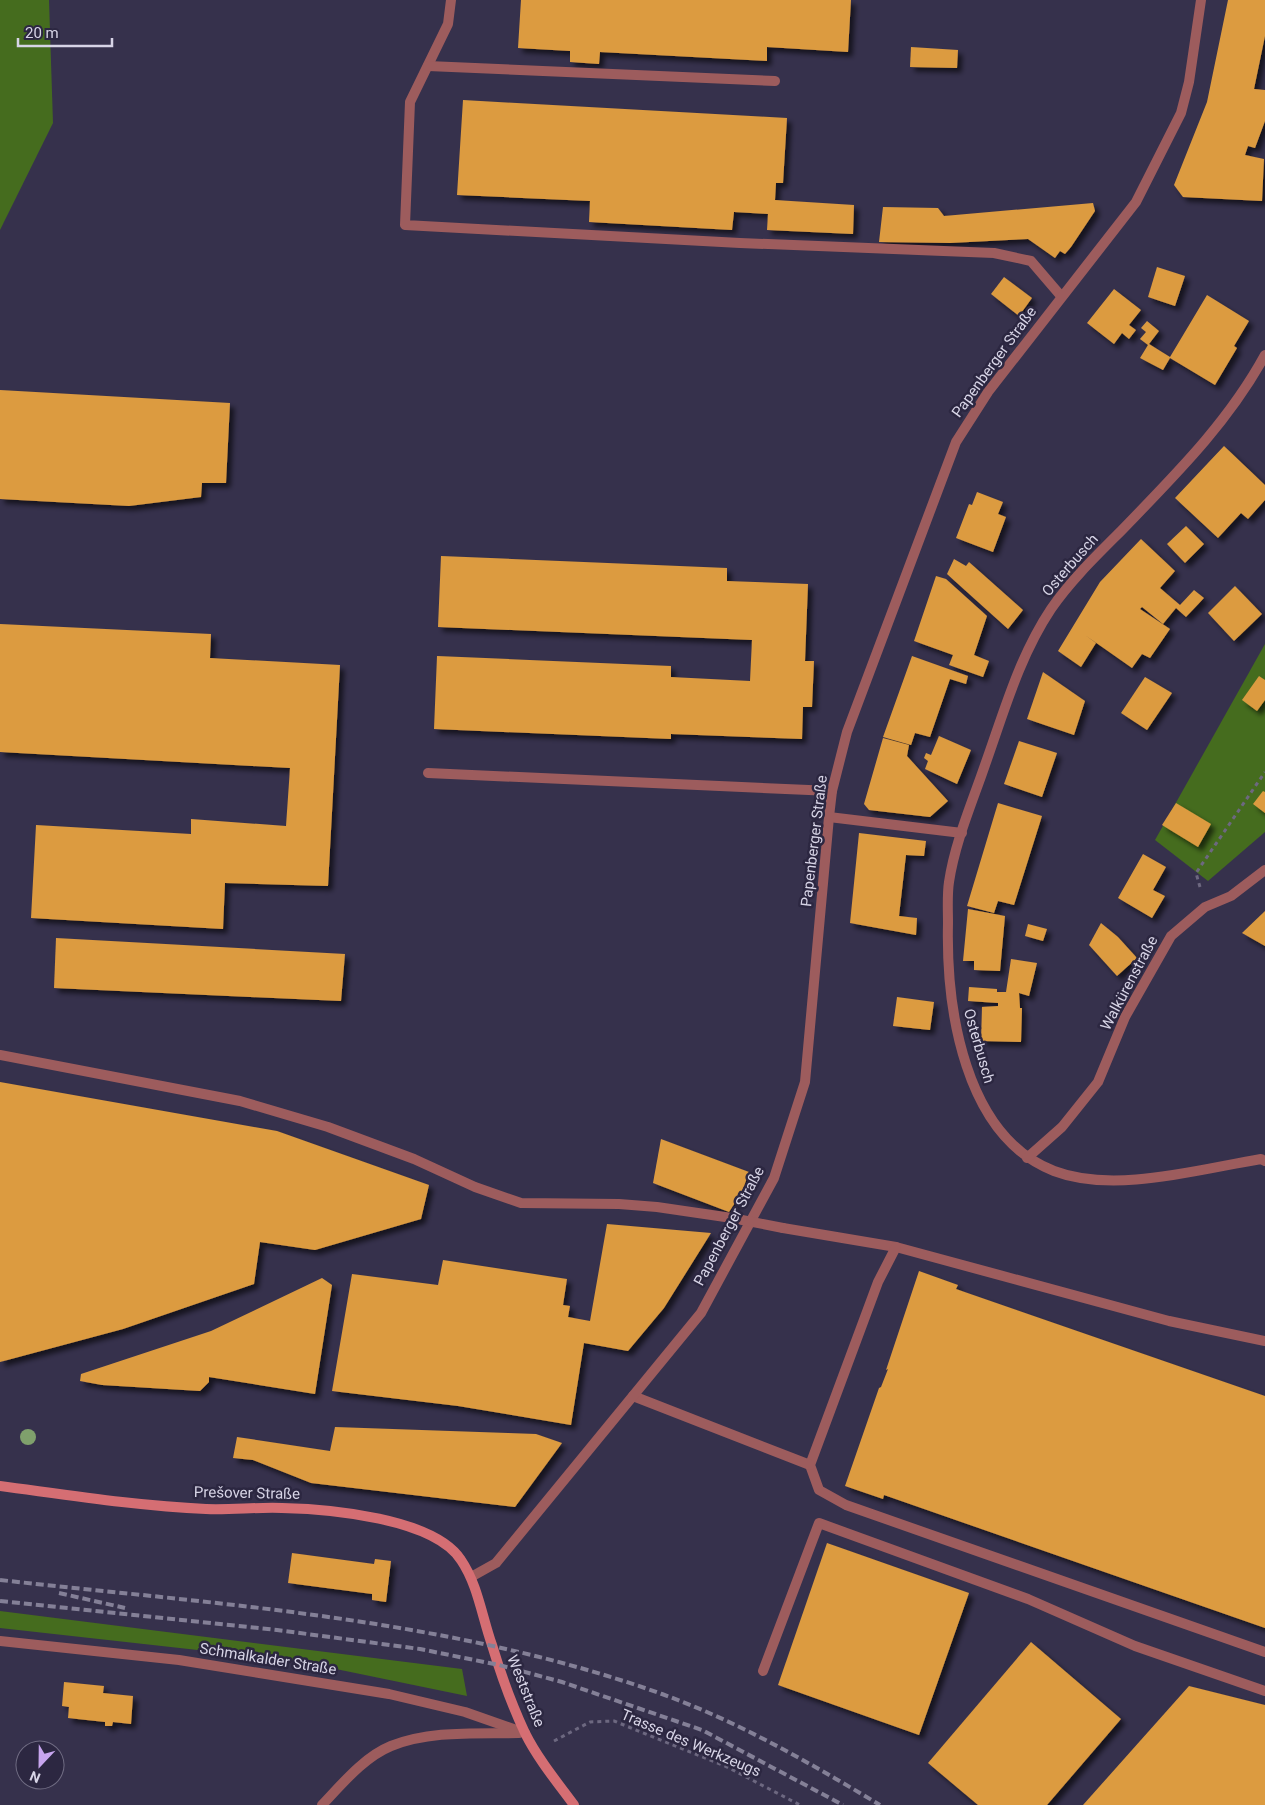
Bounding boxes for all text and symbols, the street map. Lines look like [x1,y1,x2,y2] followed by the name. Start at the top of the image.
[18,15,111,47] scale bar
[25,24,59,42] text: 20 m
[948,303,1040,421] street label: Papenberger Straße
[1038,530,1102,600] street label: Osterbusch
[797,774,831,908] street label: Papenberger Straße
[1097,933,1161,1033] street label: Walkürenstraße
[960,1007,998,1085] street label: Osterbusch
[690,1163,768,1289] street label: Papenberger Straße
[194,1483,300,1503] street label: Prešover Straße
[198,1639,338,1679] street label: Schmalkalder Straße
[503,1652,549,1730] street label: Weststraße
[619,1705,763,1781] street label: Trasse des Werkzeugs
[15,1740,65,1790] north arrow
[28,1768,43,1786] text: N

